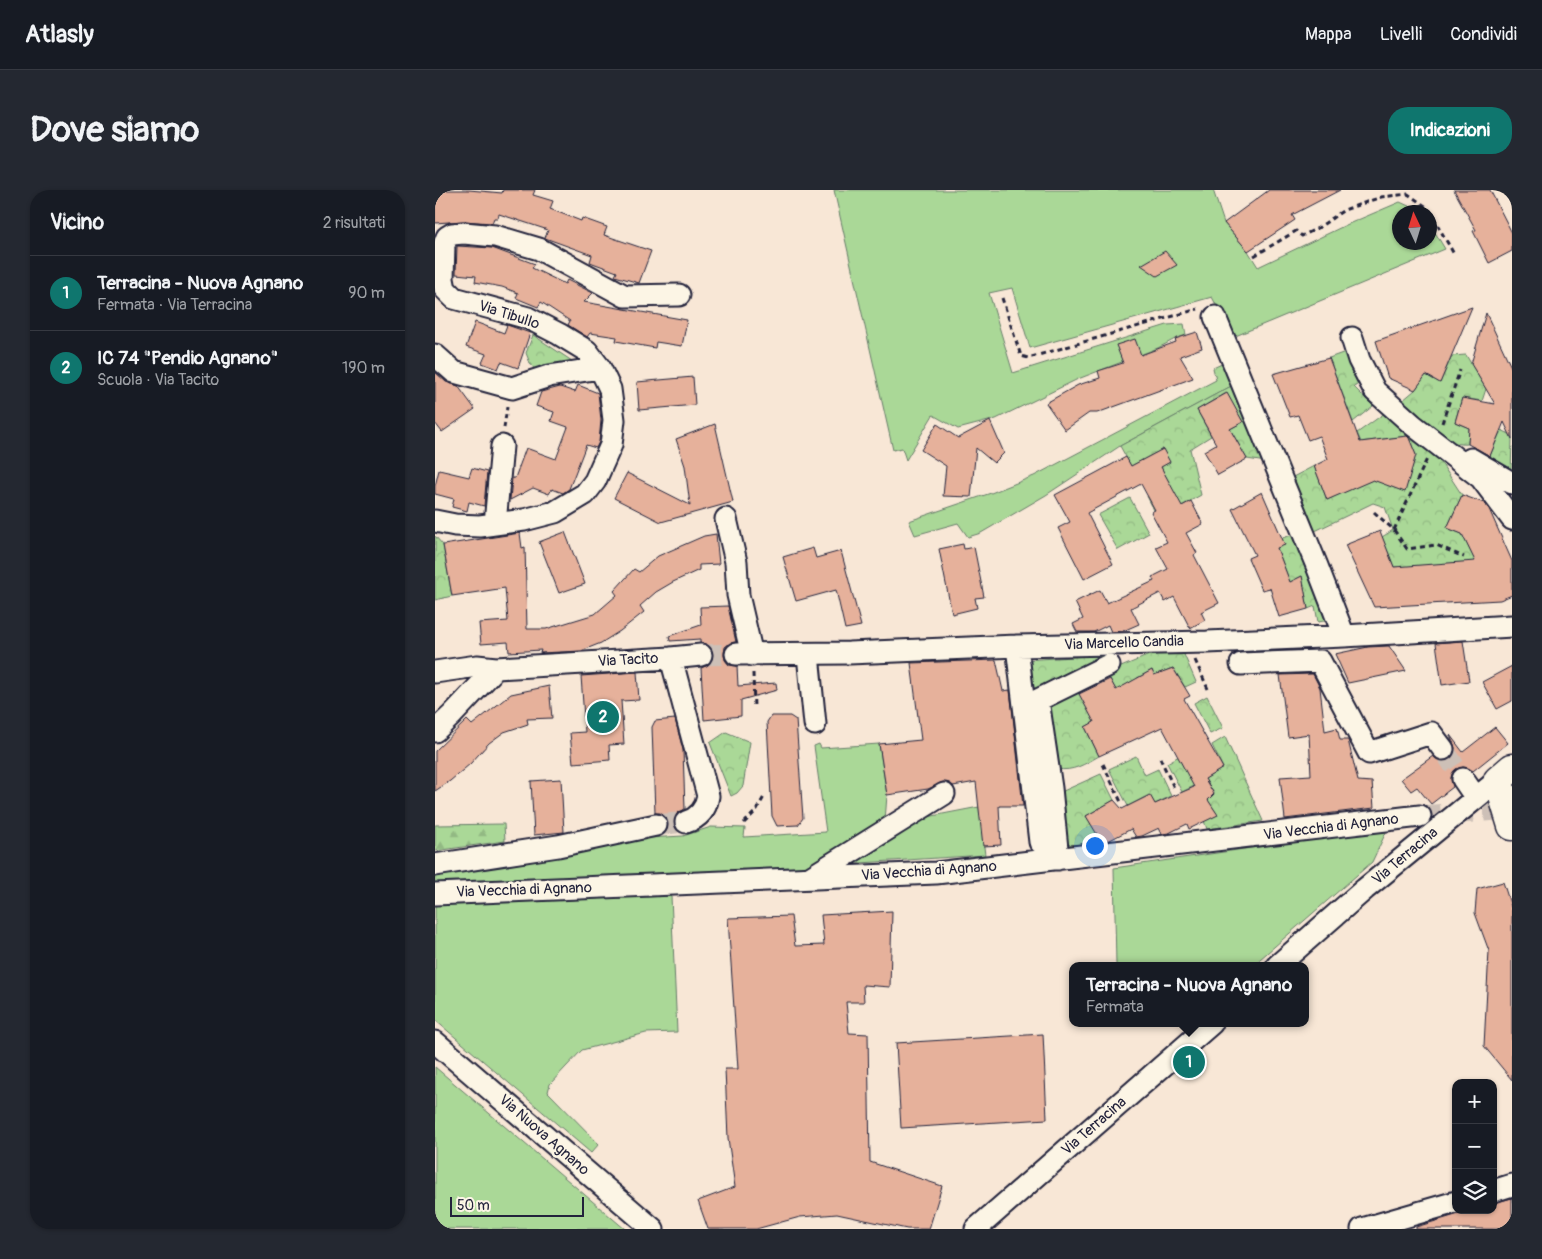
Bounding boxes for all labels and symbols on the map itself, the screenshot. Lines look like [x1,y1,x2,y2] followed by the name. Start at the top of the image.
[1392,205,1437,250] north arrow
[476,296,542,334] street label: Via Tibullo
[1064,631,1184,655] street label: Via Marcello Candia
[597,649,659,671] street label: Via Tacito
[587,698,619,736] pin: 2
[1262,809,1400,845] street label: Via Vecchia di Agnano
[1368,823,1442,889] street label: Via Terracina
[1082,833,1108,859] your location
[860,857,998,885] street label: Via Vecchia di Agnano
[456,878,592,902] street label: Via Vecchia di Agnano
[1173,1043,1205,1081] pin: 1
[495,1091,593,1179] street label: Via Nuova Agnano
[1058,1093,1130,1159] street label: Via Terracina
[450,1194,584,1217] scale bar

